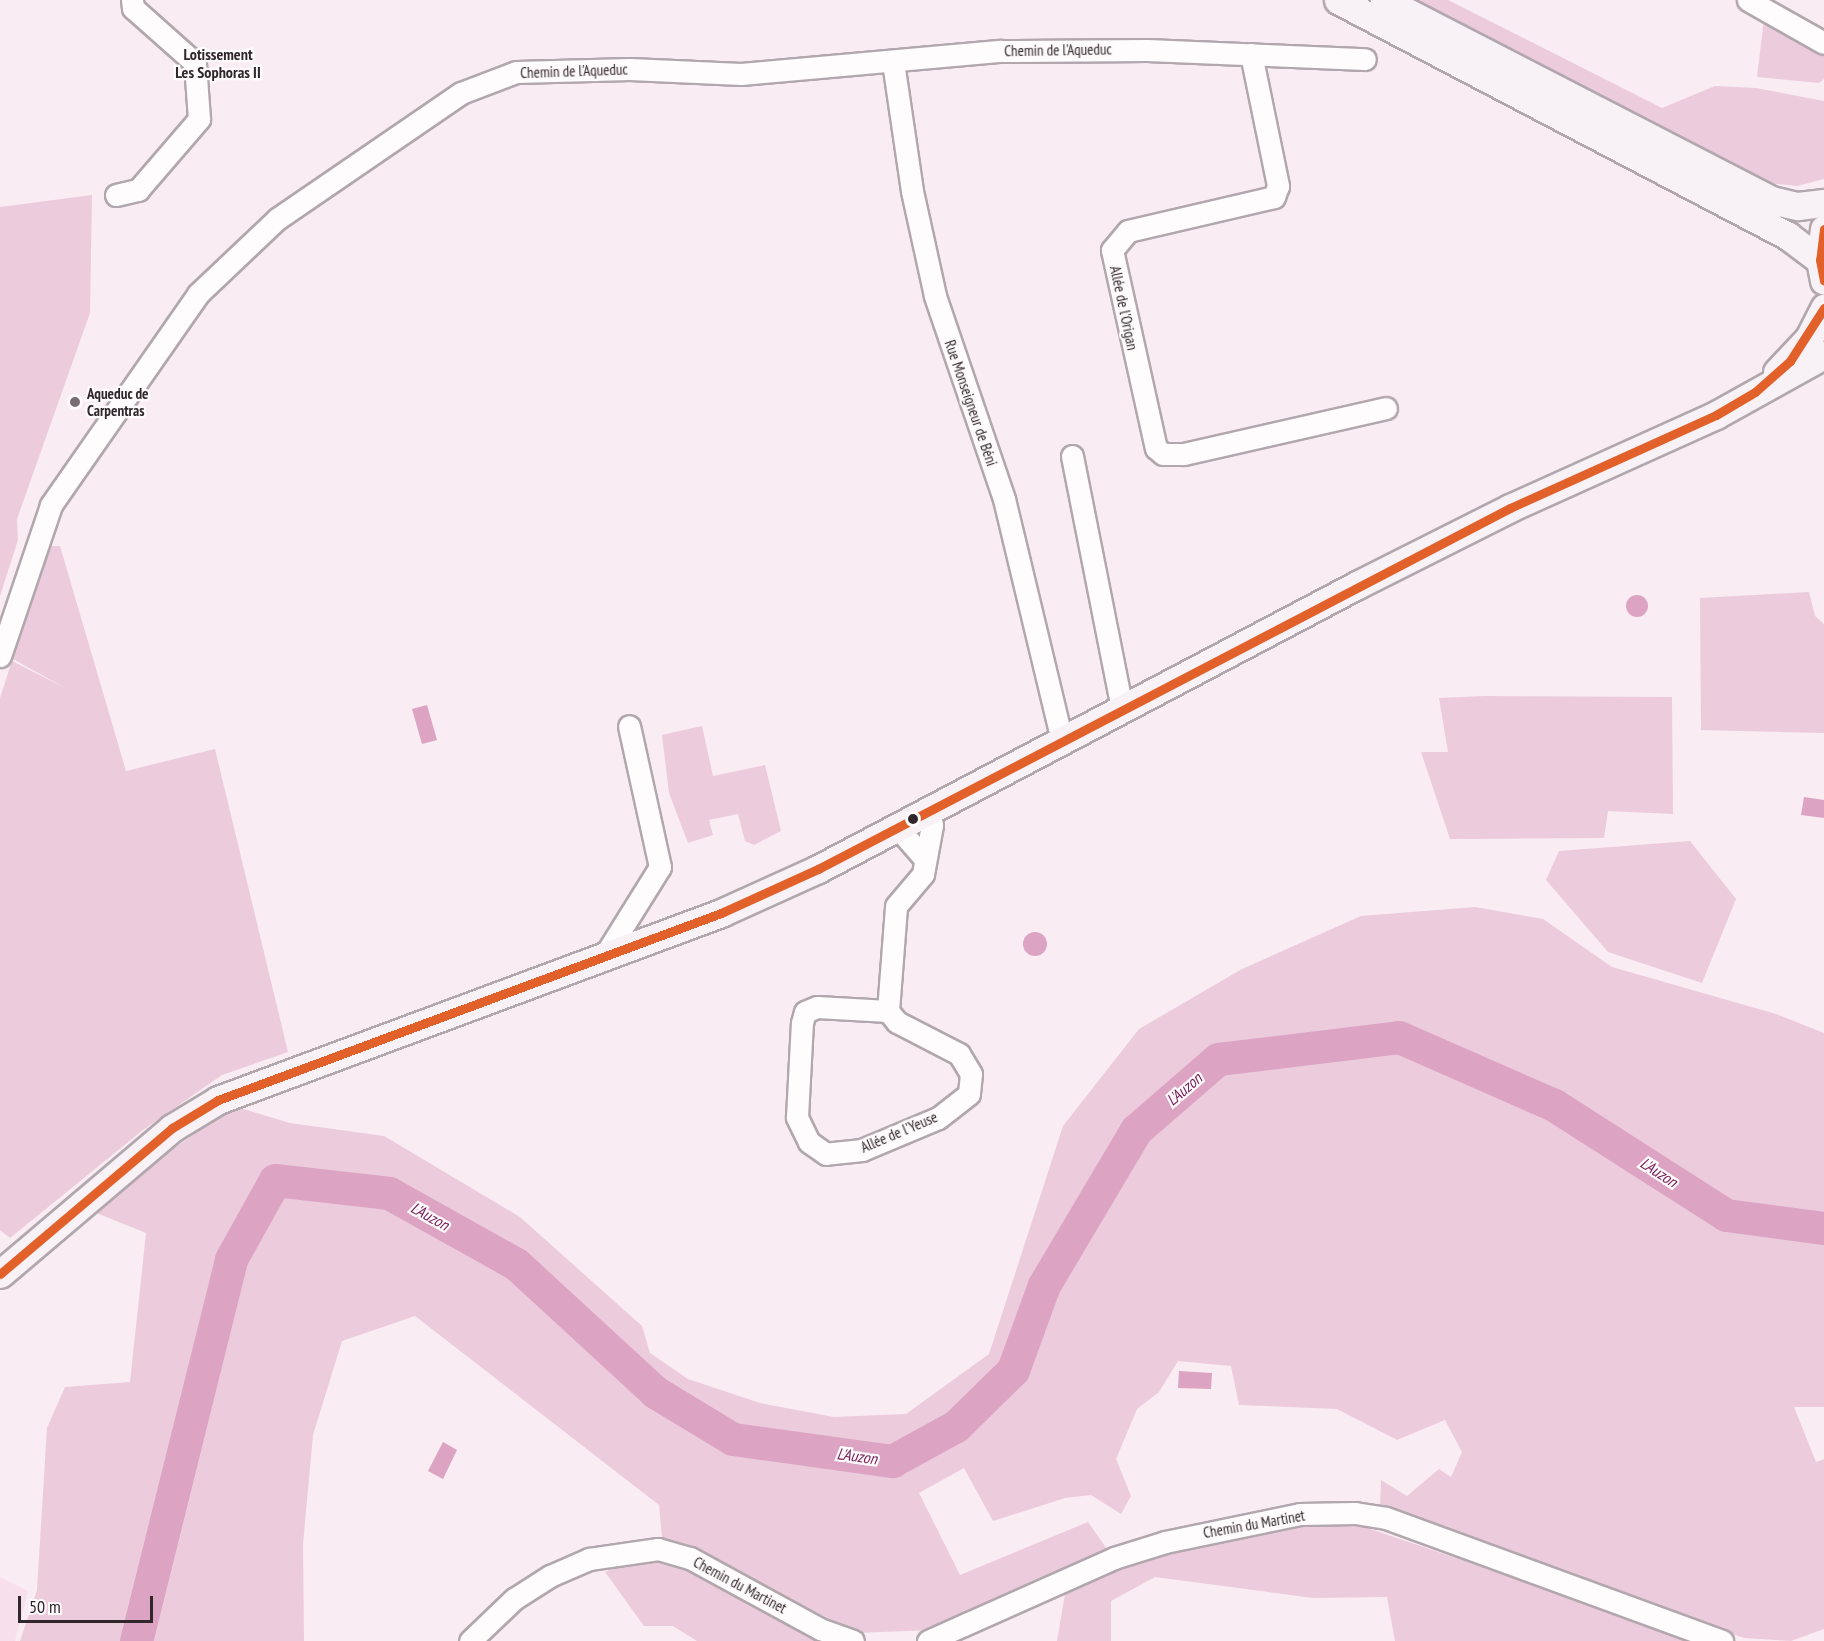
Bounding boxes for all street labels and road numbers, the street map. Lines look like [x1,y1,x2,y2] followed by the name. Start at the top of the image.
[1004,40,1112,60] street label: Chemin de l'Aqueduc
[520,60,628,82] street label: Chemin de l'Aqueduc
[1106,264,1142,352] street label: Allée de l'Origan
[941,338,1001,468] street label: Rue Monseigneur de Béni
[858,1108,940,1156] street label: Allée de l'Yeuse
[1202,1506,1306,1542] street label: Chemin du Martinet
[690,1553,790,1617] street label: Chemin du Martinet

